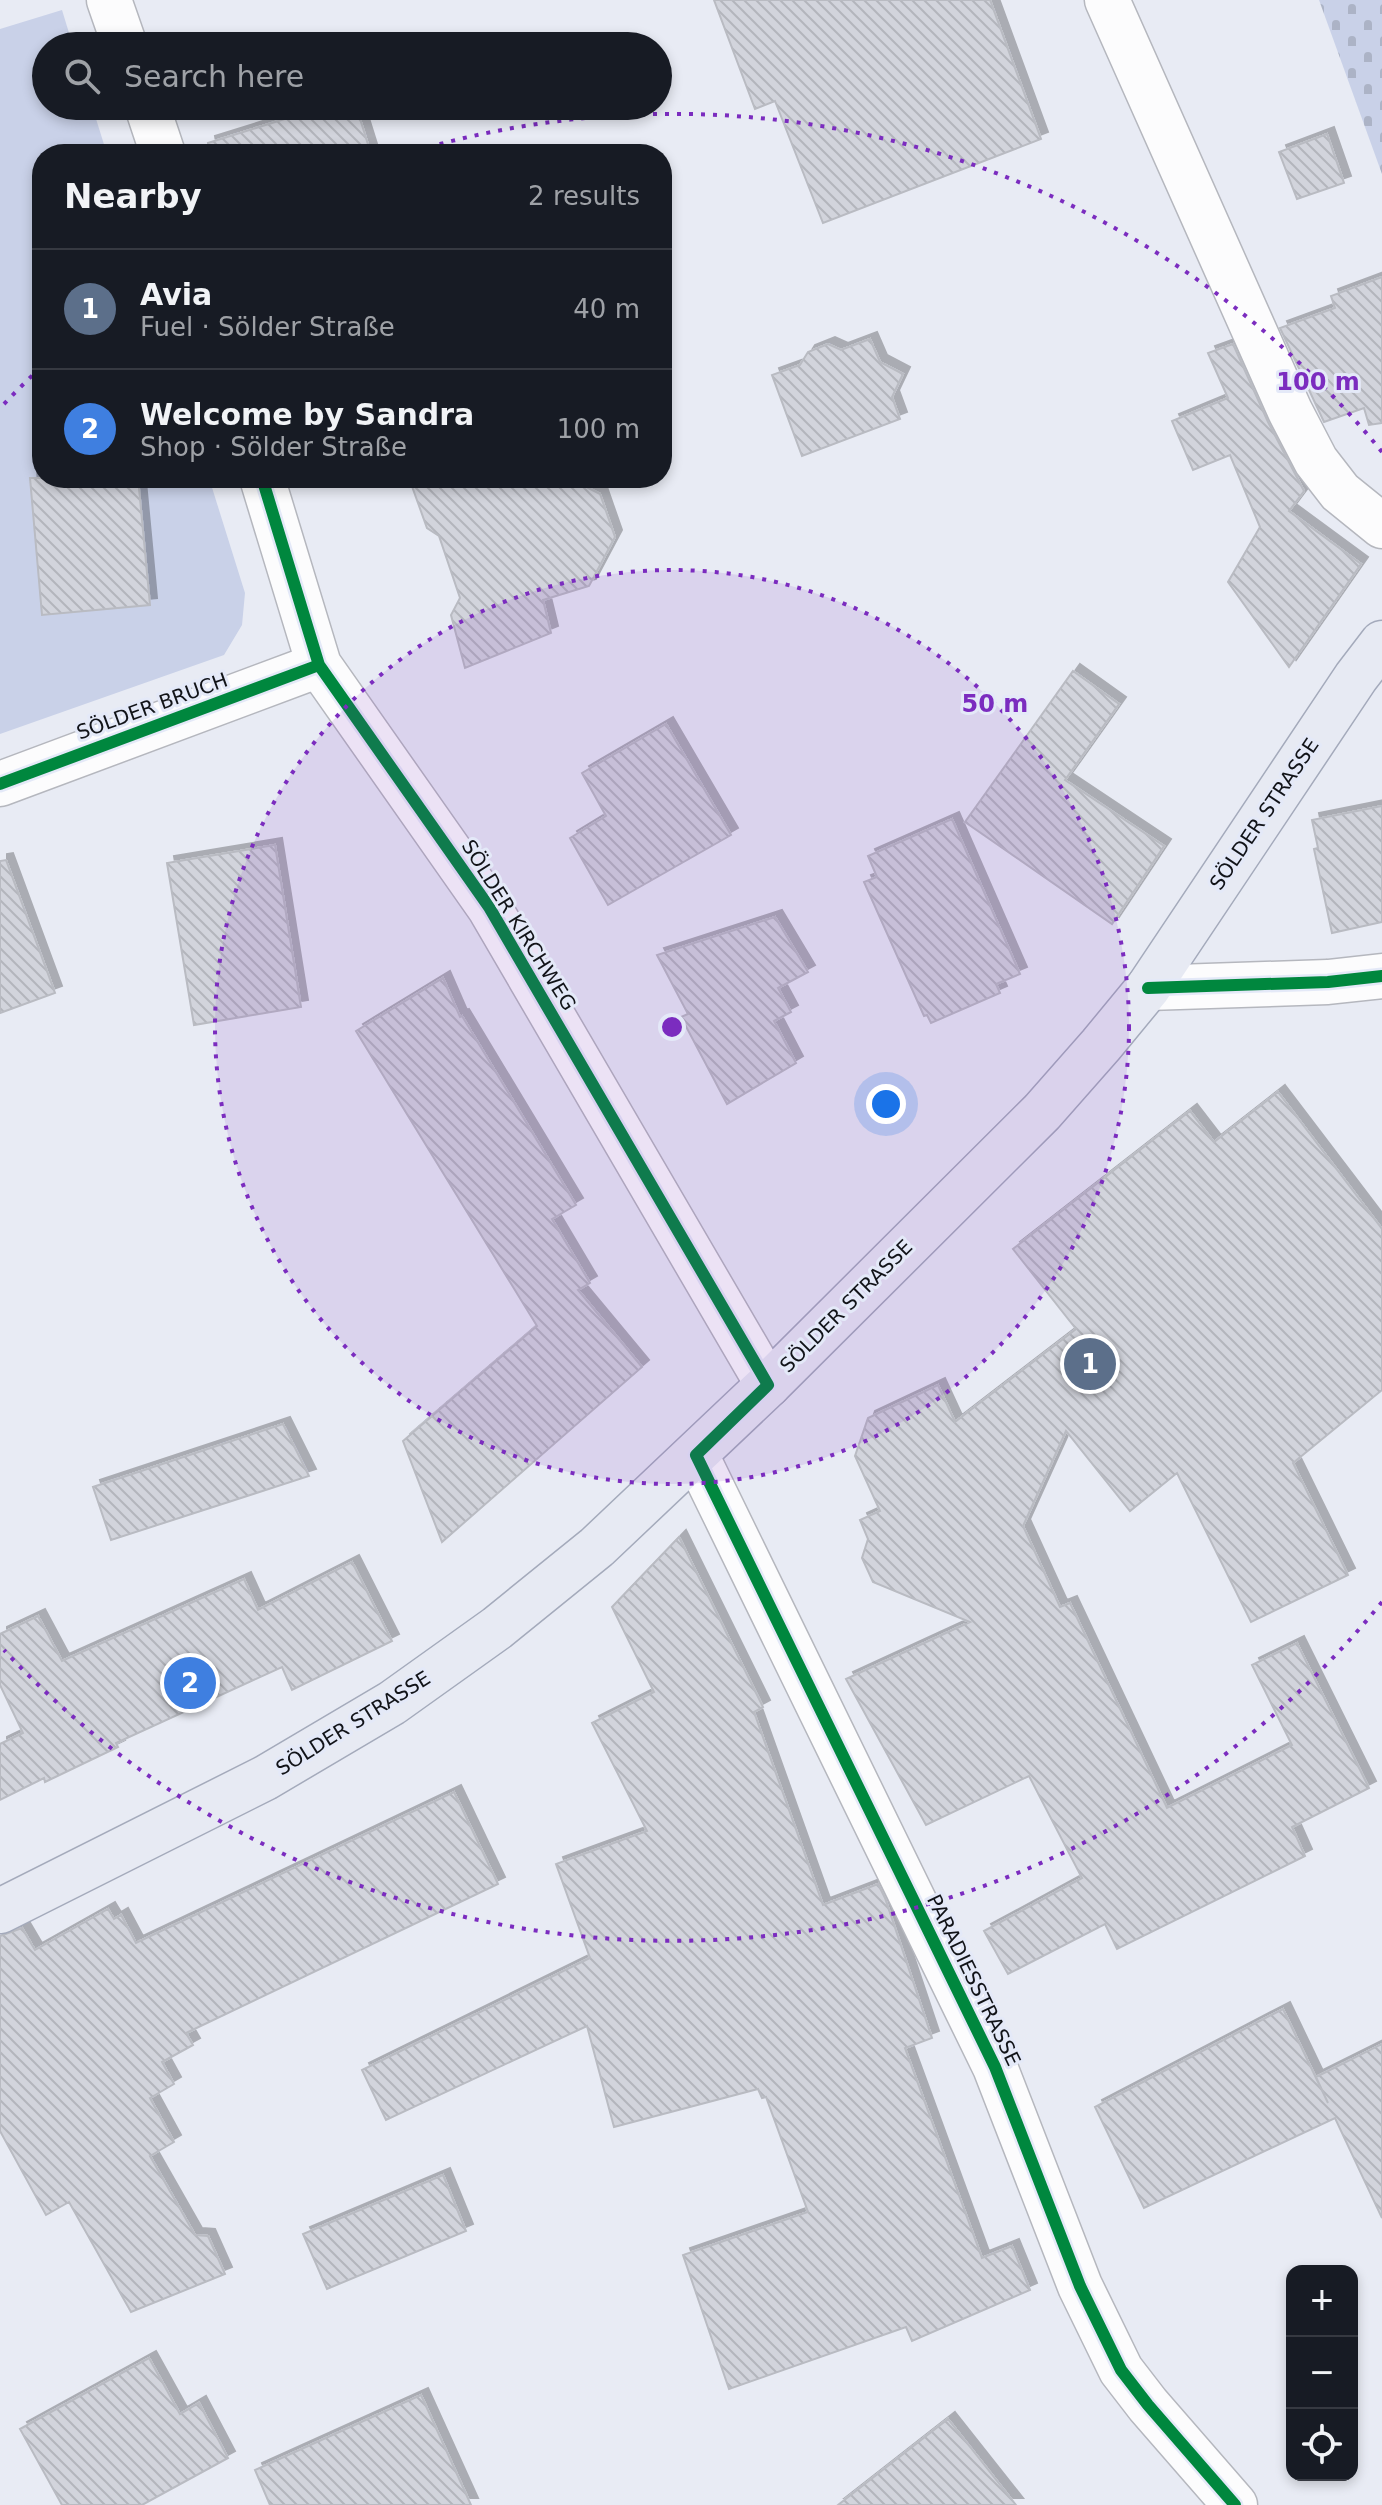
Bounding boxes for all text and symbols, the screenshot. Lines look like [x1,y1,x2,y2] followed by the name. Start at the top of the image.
[32,32,672,120] search box
[60,54,104,98] icon: search
[124,59,304,94] text: Search here
[64,176,202,216] text: Nearby
[528,181,640,211] text: 2 results
[140,277,212,312] text: Avia
[81,294,99,324] text: 1
[573,294,640,324] text: 40 m
[140,312,395,342] text: Fuel · Sölder Straße
[1276,368,1360,396] text: 100 m
[140,397,474,432] text: Welcome by Sandra
[81,414,99,444] text: 2
[557,414,640,444] text: 100 m
[140,432,407,462] text: Shop · Sölder Straße
[73,668,231,744] street label: SÖLDER BRUCH
[962,690,1028,718] text: 50 m
[1204,734,1324,894] street label: SÖLDER STRASSE
[457,835,581,1015] street label: SÖLDER KIRCHWEG
[658,1013,686,1041] centre of rings
[866,1084,906,1124] your location
[775,1235,917,1377] street label: SÖLDER STRASSE
[1064,1334,1116,1394] pin: 1
[164,1653,216,1713] pin: 2
[271,1666,435,1780] street label: SÖLDER STRASSE
[922,1890,1026,2070] street label: PARADIESSTRASSE
[1286,2265,1358,2481] map controls
[1286,2265,1358,2337] button: +
[1286,2337,1358,2409] button: −
[1286,2409,1358,2481] button: locate

